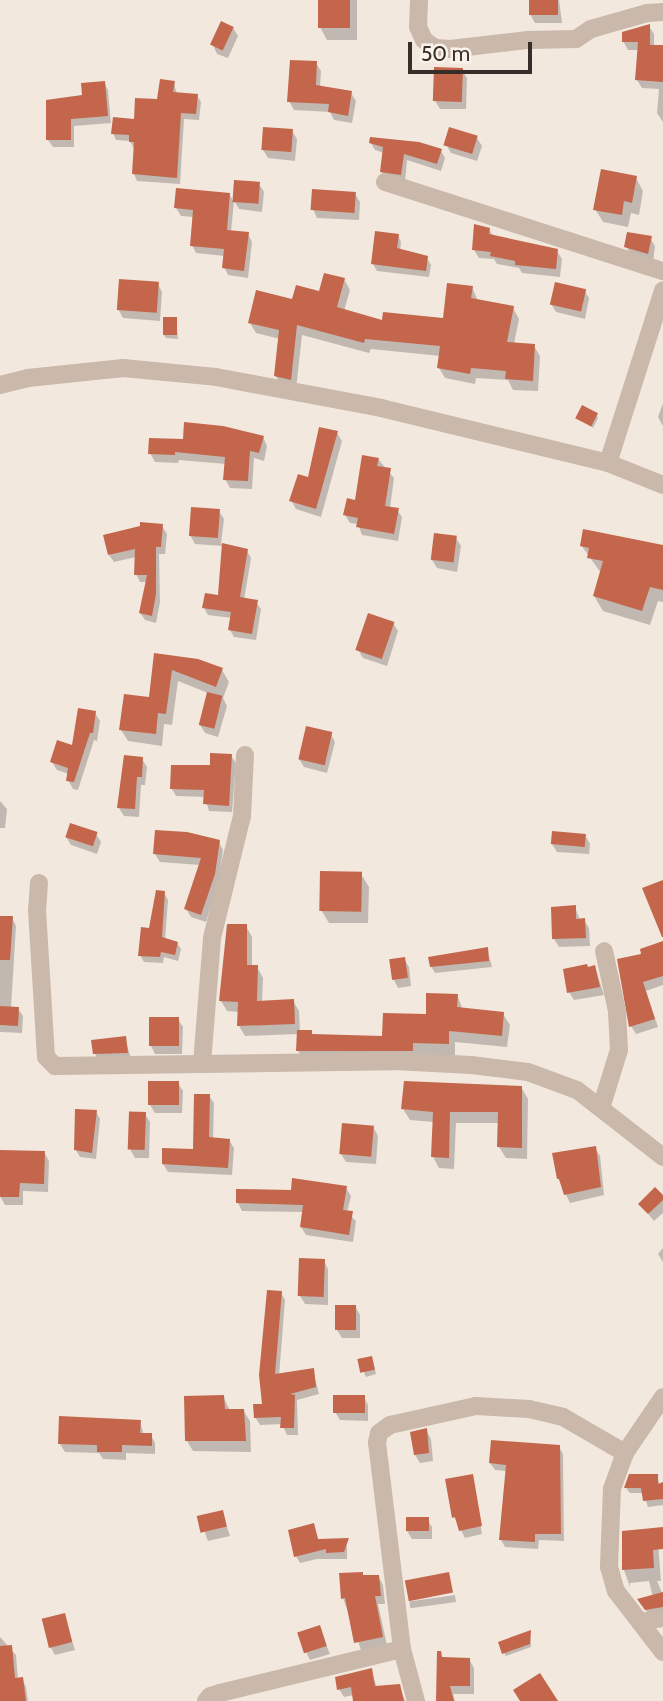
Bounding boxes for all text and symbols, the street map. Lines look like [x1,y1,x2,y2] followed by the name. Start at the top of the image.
[411,28,535,72] scale bar
[421,41,470,66] text: 50 m

